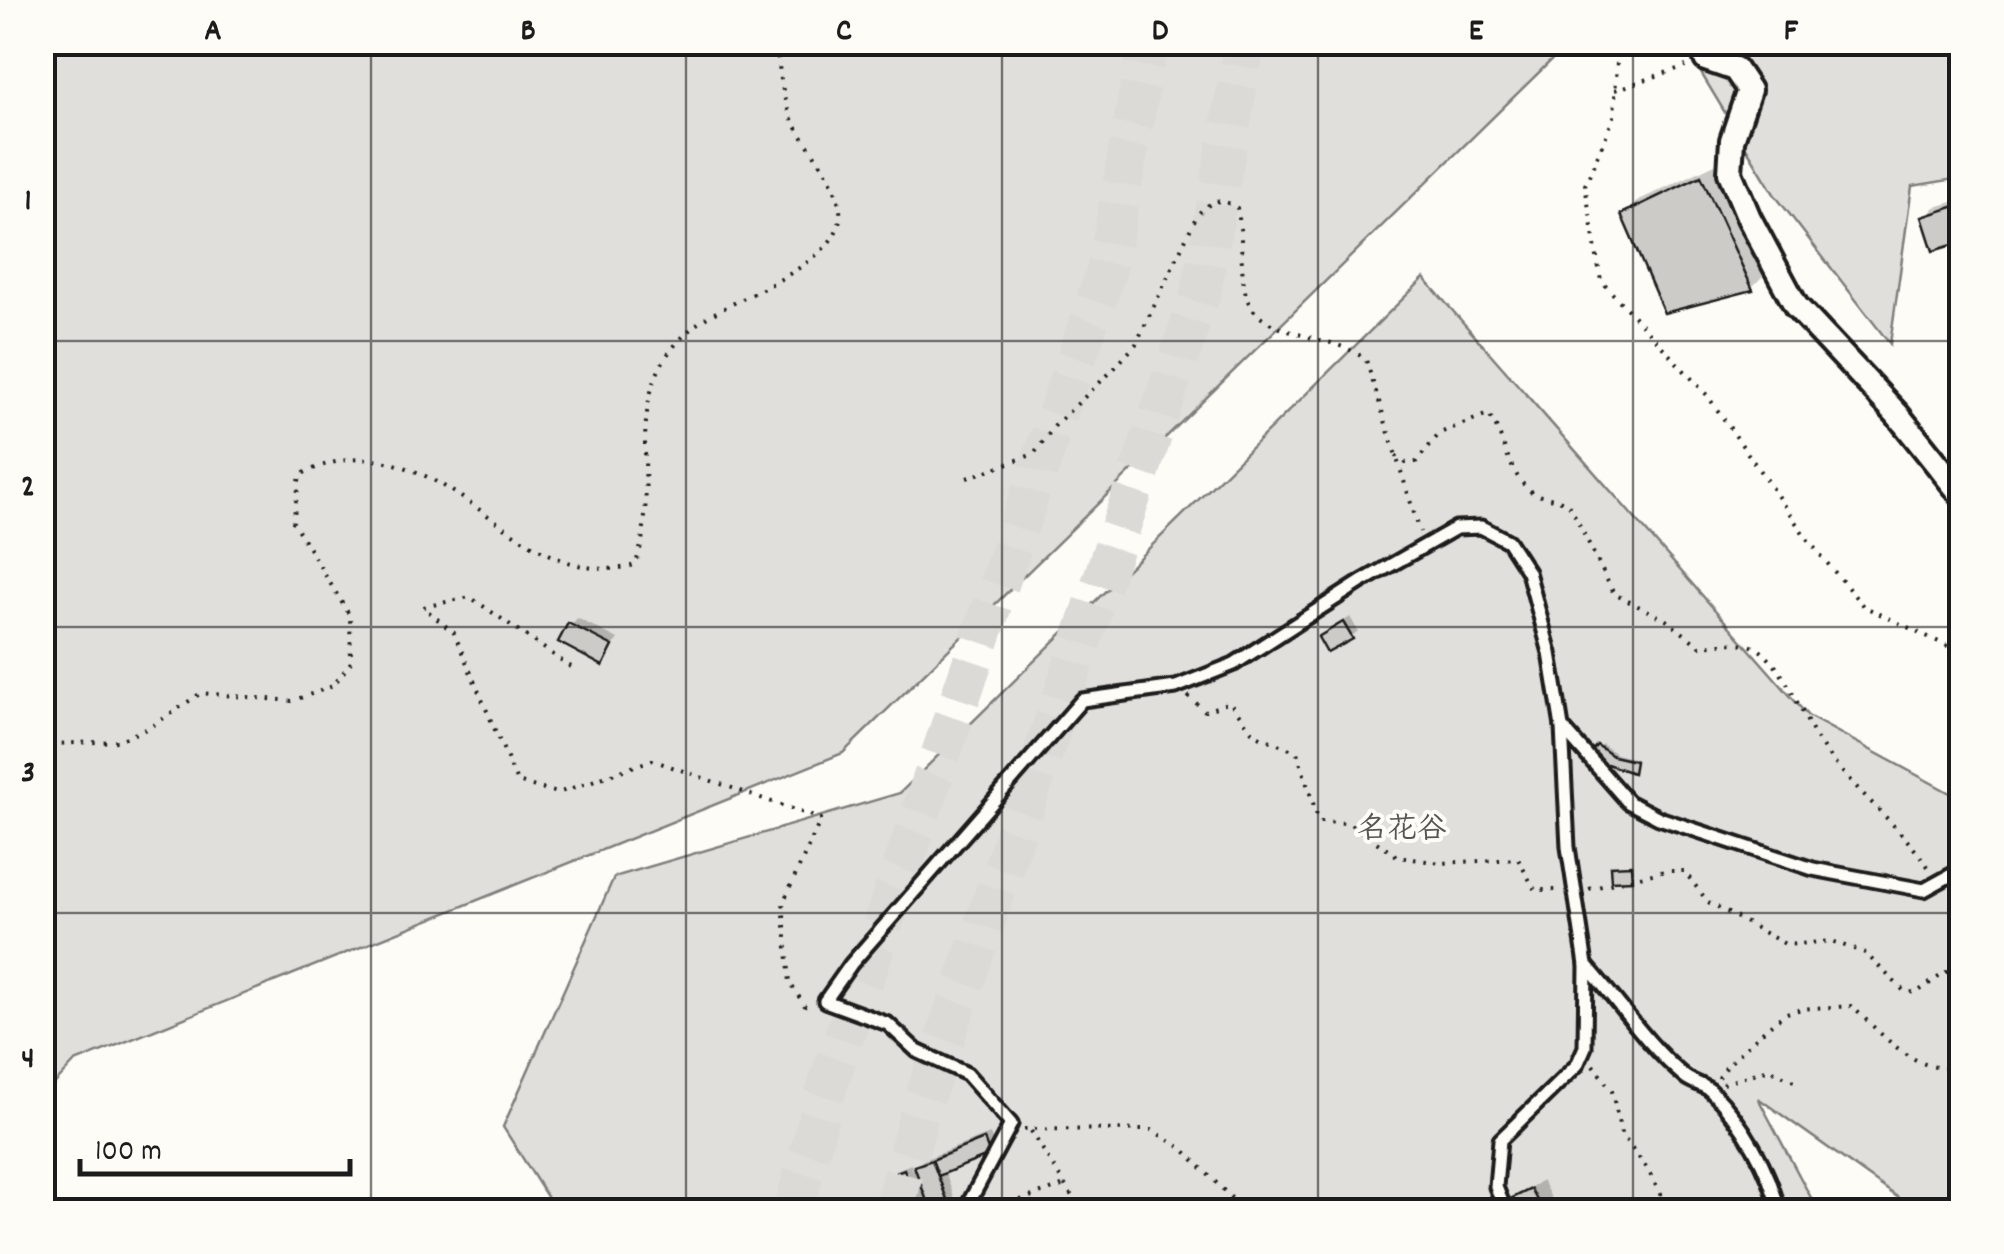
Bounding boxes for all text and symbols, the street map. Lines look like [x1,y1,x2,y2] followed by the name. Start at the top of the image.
[204,10,222,56] text: A
[520,10,536,56] text: B
[836,10,852,56] text: C
[1152,10,1169,56] text: D
[1469,10,1484,56] text: E
[1784,10,1799,56] text: F
[24,180,32,226] text: 1
[21,466,35,512] text: 2
[21,752,35,798] text: 3
[1357,810,1447,853] park label: 名花谷
[21,1038,35,1084] text: 4
[80,1114,350,1176] scale bar
[95,1132,162,1175] text: 100 m

